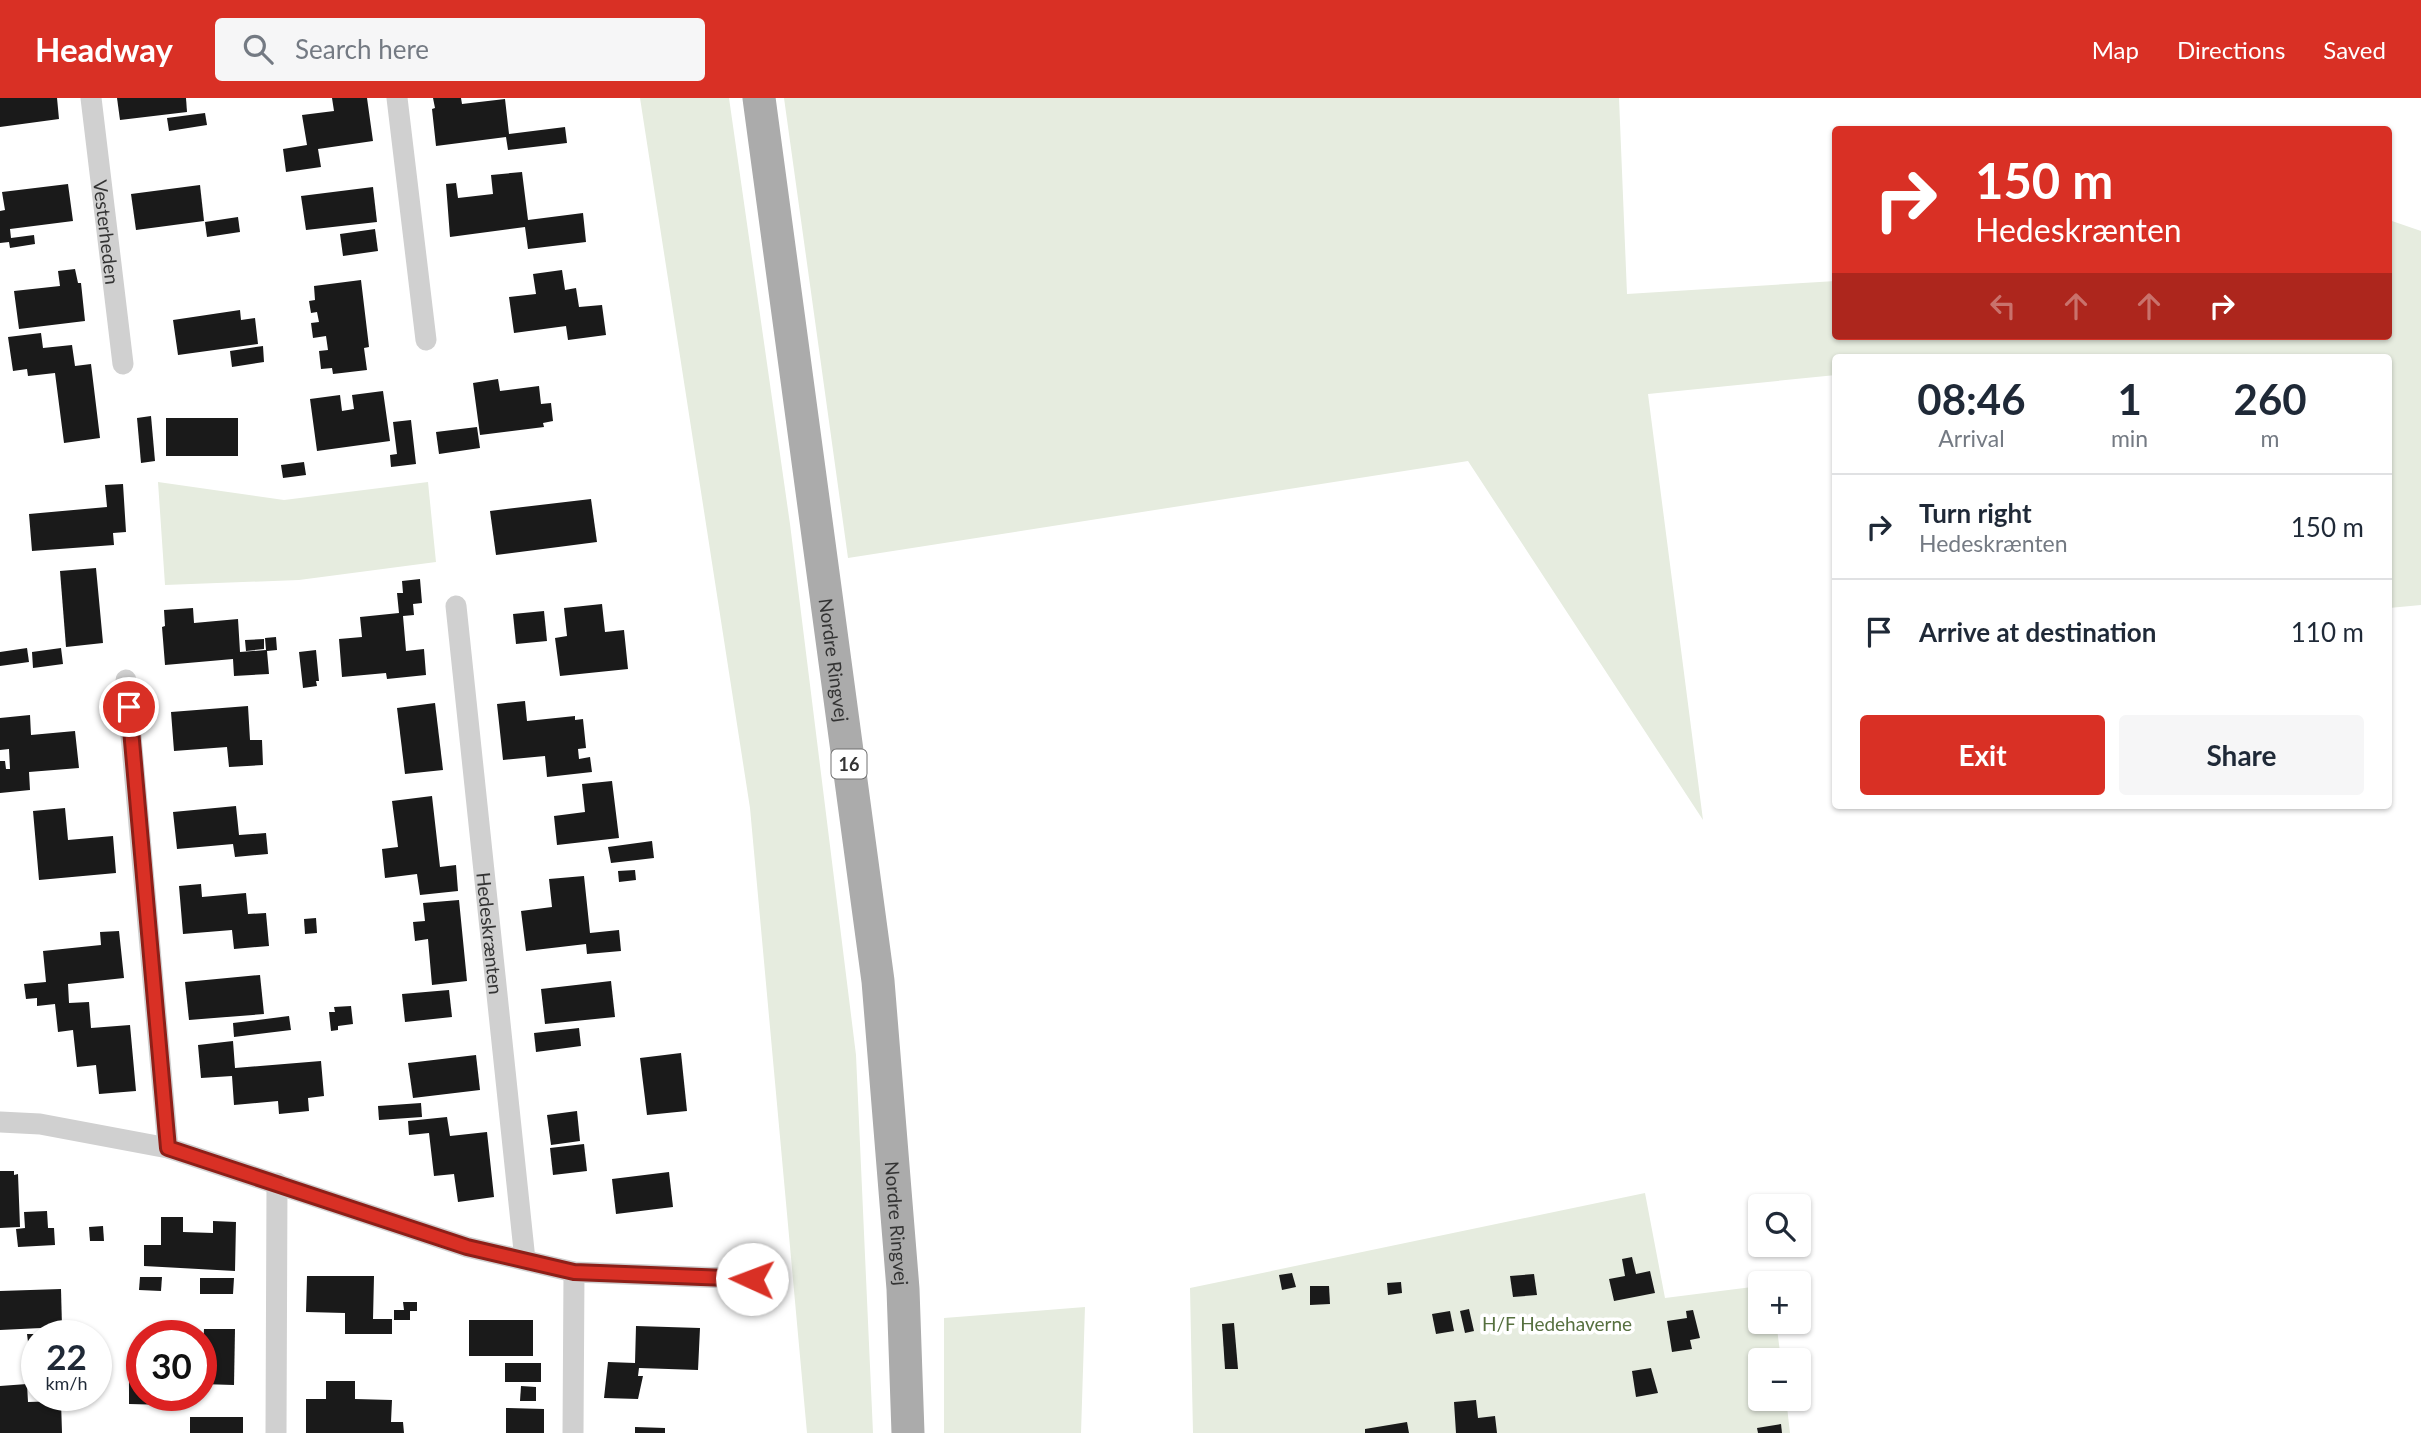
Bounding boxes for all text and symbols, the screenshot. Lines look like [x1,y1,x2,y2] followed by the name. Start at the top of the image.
[215,18,705,81] search box
[35,29,173,69] text: Headway
[239,30,277,68] icon: search
[295,33,429,65] text: Search here
[2092,35,2139,64] text: Map
[2177,35,2285,64] text: Directions
[2323,35,2386,64] text: Saved
[1975,151,2113,209] text: 150 m
[1860,154,1951,245] icon: right
[89,178,125,286] street label: Vesterheden
[1975,210,2182,249] text: Hedeskrænten
[1984,287,2022,325] icon: left
[2057,287,2095,325] icon: ahead
[2130,287,2168,325] icon: ahead
[2203,287,2241,325] icon: right
[1917,374,2026,424] text: 08:46
[2117,374,2142,424] text: 1
[2234,374,2307,424] text: 260
[1938,424,2005,452] text: Arrival
[2111,424,2148,452] text: min
[2261,424,2280,452] text: m
[1919,497,2032,529] text: Turn right
[1860,508,1898,546] icon: right
[2291,511,2364,543] text: 150 m
[1919,529,2068,557] text: Hedeskrænten
[815,597,854,723] street label: Nordre Ringvej
[1860,613,1898,651] icon: arrive
[1919,616,2156,648] text: Arrive at destination
[2291,616,2364,648] text: 110 m
[99,677,159,737] pin
[110,688,148,726] icon: arrive
[1860,715,2105,795] button: Exit
[2119,715,2364,795] button: Share
[832,750,866,778] road number: 16
[473,871,508,995] street label: Hedeskrænten
[881,1160,914,1286] street label: Nordre Ringvej
[1748,1194,1811,1411] map controls
[1748,1194,1811,1257] button: search
[715,1242,789,1316] position arrow
[1748,1271,1811,1334] button: +
[1482,1312,1632,1335] park label: H/F Hedehaverne
[126,1320,217,1411] speed limit sign: 30
[46,1335,87,1377] text: 22
[1748,1348,1811,1411] button: −
[45,1372,88,1394] text: km/h

